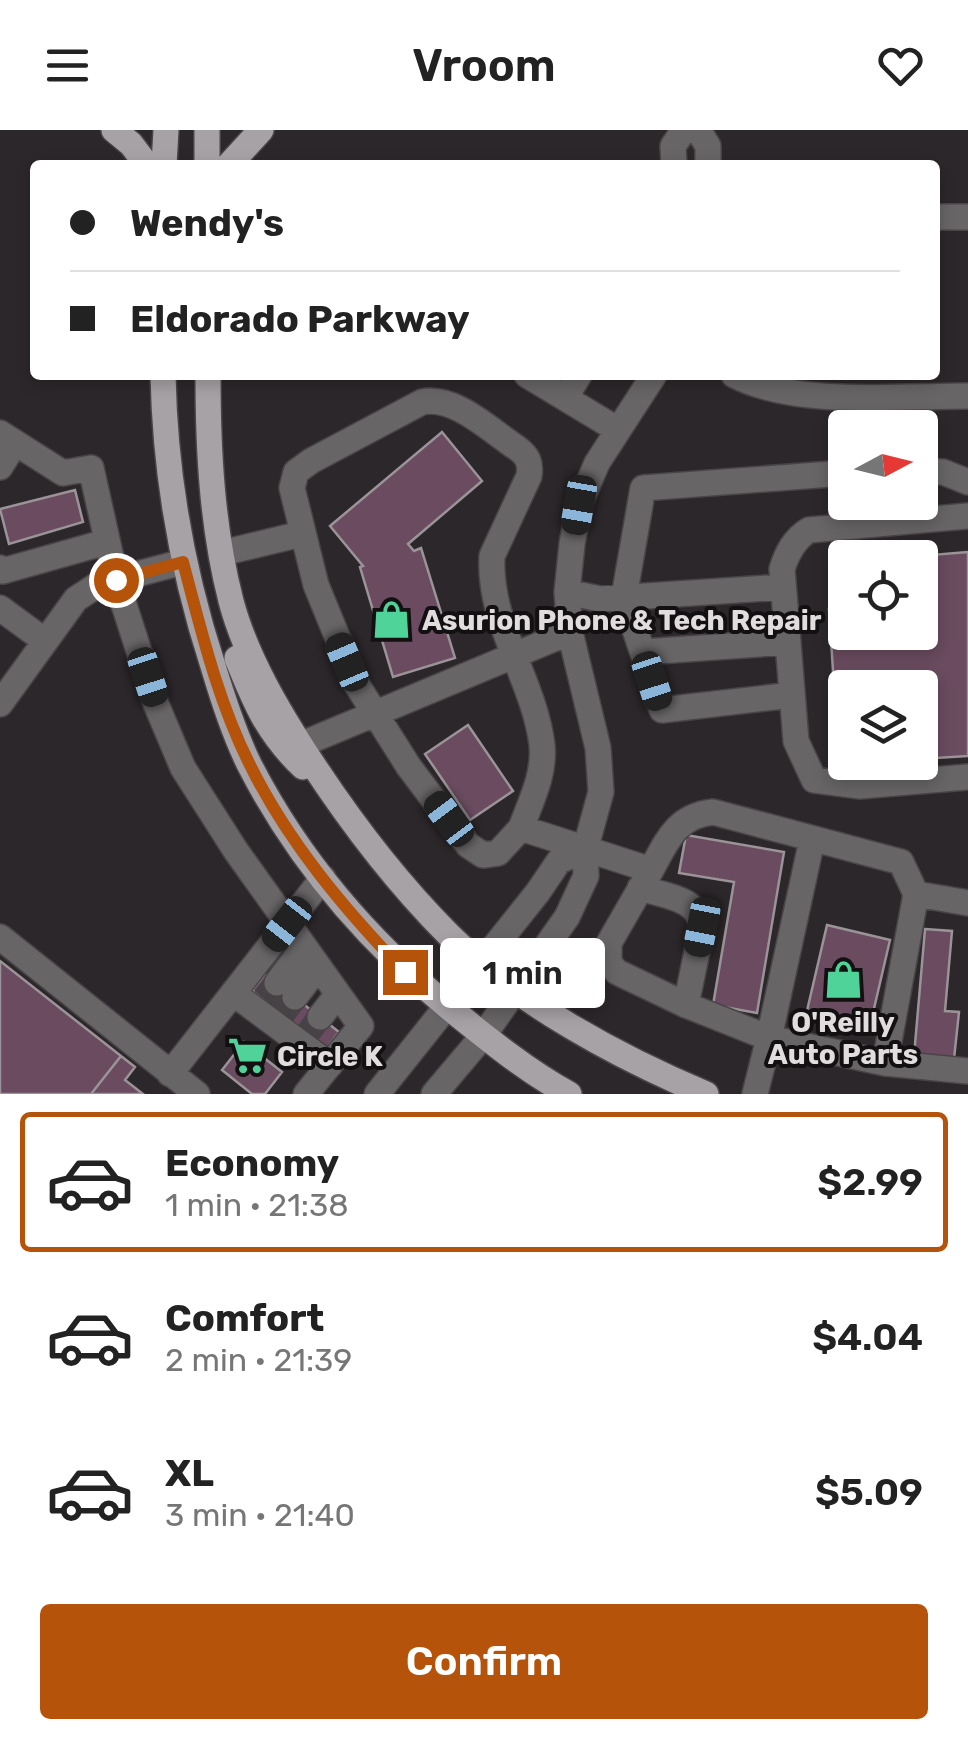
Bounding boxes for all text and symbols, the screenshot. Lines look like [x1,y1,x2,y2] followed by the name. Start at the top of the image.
[40,38,95,93] icon: menu
[873,38,928,93] icon: heart
[412,39,556,92] text: Vroom
[130,200,284,246] text: Wendy's
[130,296,470,342] text: Eldorado Parkway
[828,410,938,520] north arrow
[828,410,938,780] map controls
[559,473,599,537] car
[828,540,938,650] button: locate
[94,558,139,603] route start
[371,599,413,641] shop icon: Asurion Phone & Tech Repair
[422,604,822,637] place label: Asurion Phone & Tech Repair
[321,629,373,695] car
[124,644,172,710] car
[628,648,676,714] car
[828,670,938,780] button: layers
[419,786,479,852] car
[257,891,317,957] car
[682,895,722,959] car
[440,937,605,1007] callout: 1 min
[383,950,428,995] route end
[482,954,563,992] text: 1 min
[822,958,864,1000] shop icon: O'Reilly Auto Parts
[768,1006,918,1071] place label: O'Reilly Auto Parts
[226,1035,268,1077] supermarket icon: Circle K
[277,1040,383,1073] place label: Circle K
[45,1137,135,1227] icon: car
[165,1140,339,1186] text: Economy
[817,1159,923,1205] text: $2.99
[165,1186,349,1224] text: 1 min · 21:38
[45,1292,135,1382] icon: car
[165,1295,324,1341] text: Comfort
[812,1314,923,1360] text: $4.04
[165,1341,352,1379] text: 2 min · 21:39
[45,1447,135,1537] icon: car
[165,1450,214,1496] text: XL
[815,1469,923,1515] text: $5.09
[165,1496,355,1534] text: 3 min · 21:40
[40,1604,928,1719] button: Confirm

